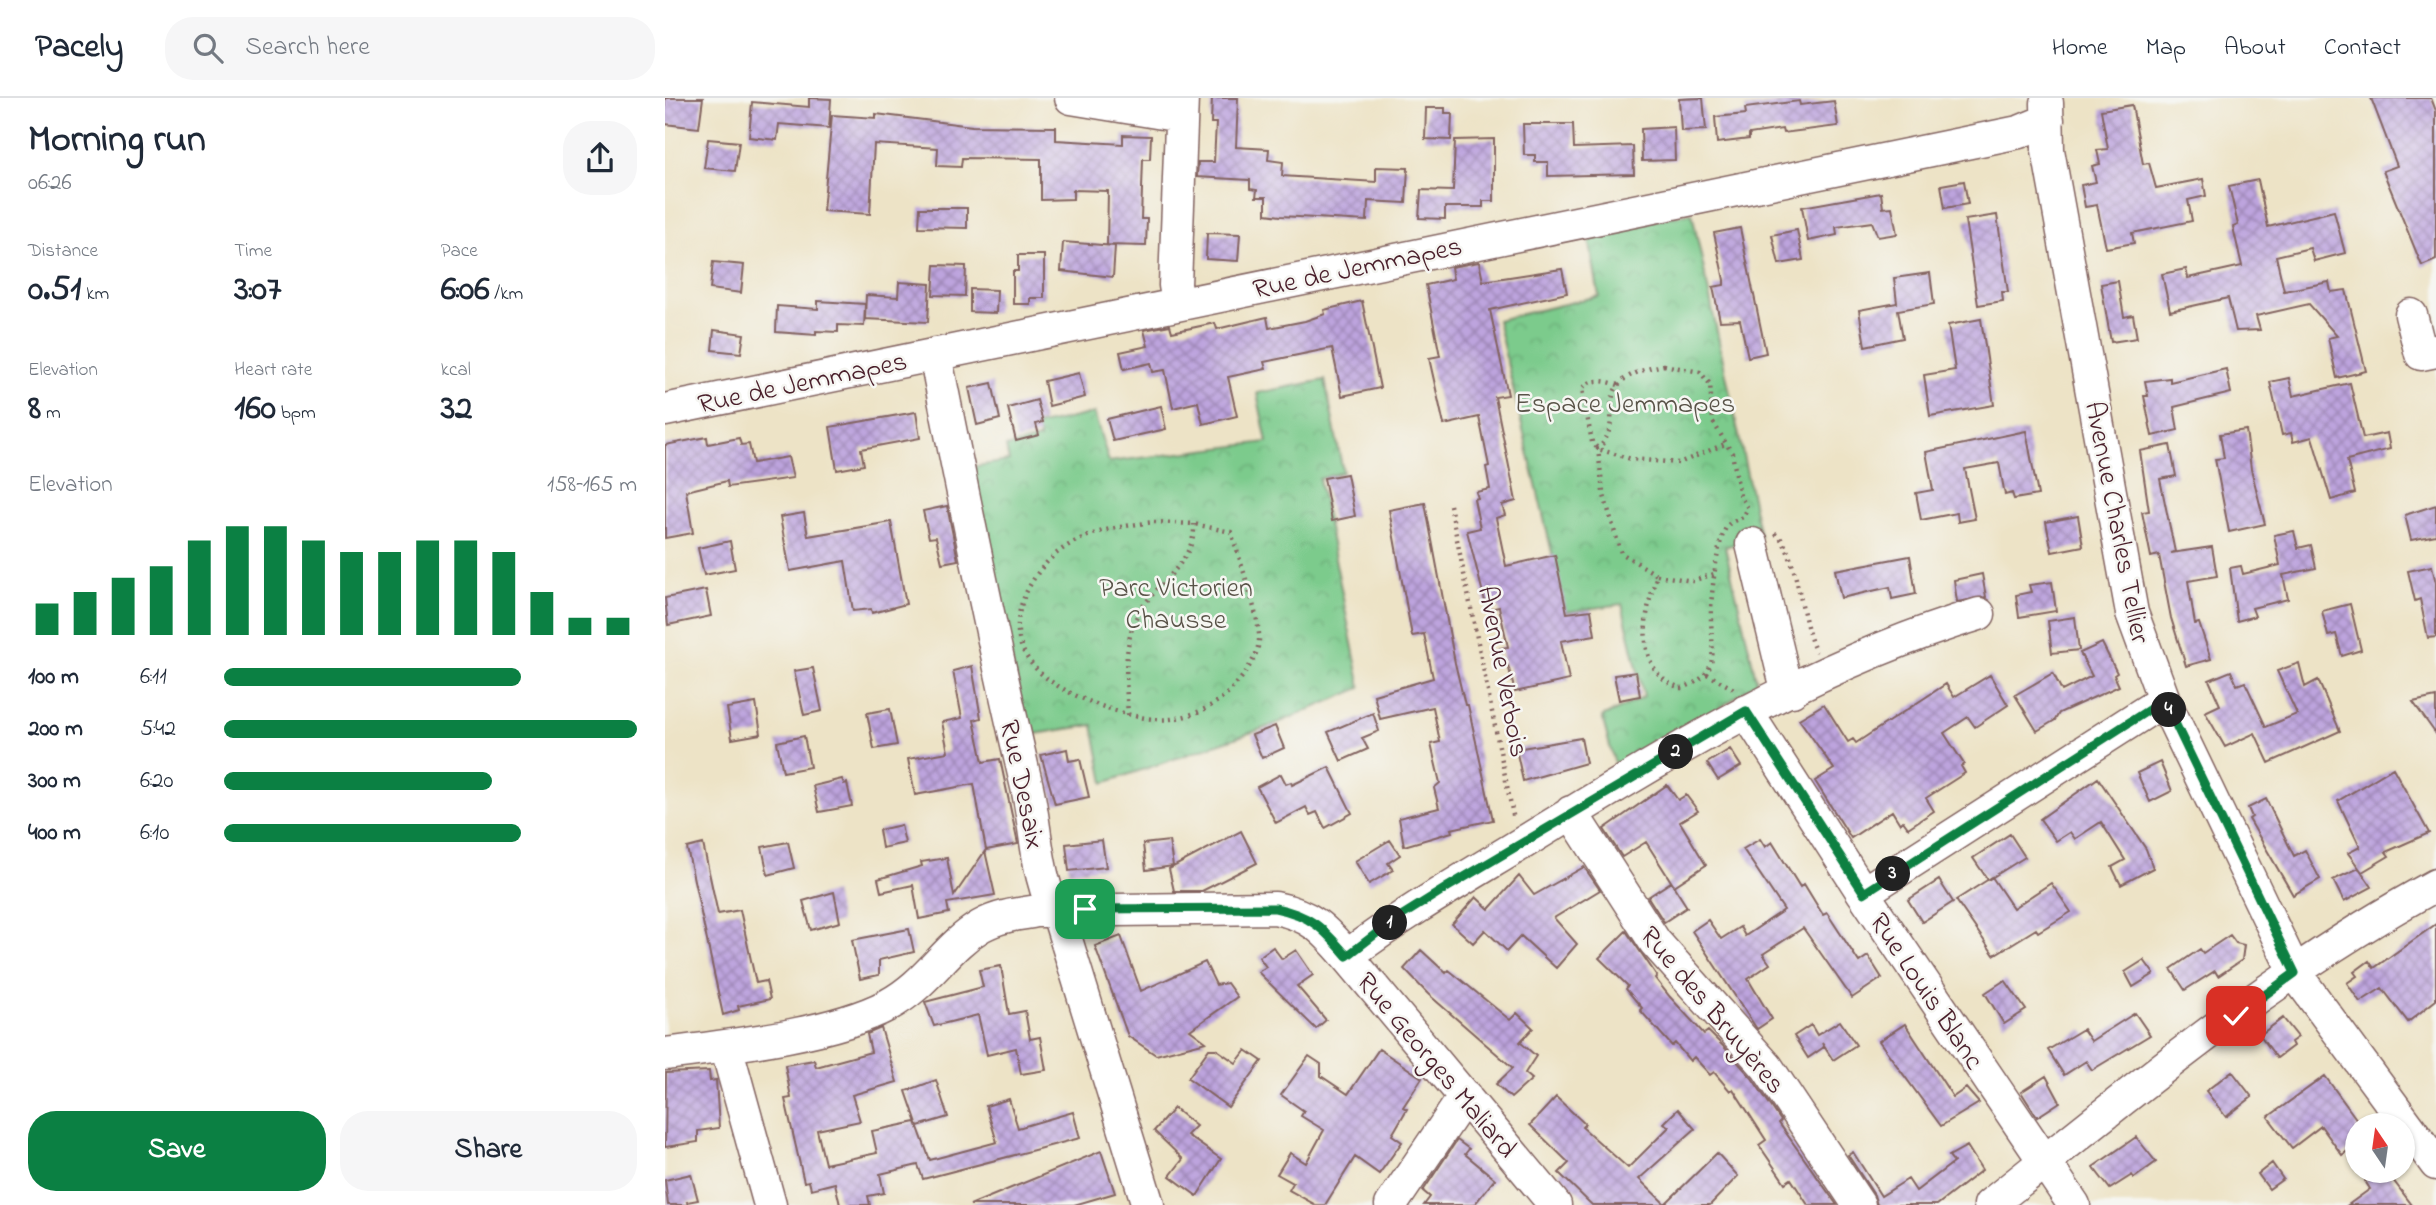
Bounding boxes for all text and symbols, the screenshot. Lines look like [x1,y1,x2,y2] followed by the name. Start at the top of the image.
[165,17,655,80] search box
[35,24,123,72] text: Pacely
[189,29,227,67] icon: search
[245,29,370,67] text: Search here
[2052,31,2108,66] text: Home
[2146,31,2186,66] text: Map
[2224,31,2286,66] text: About
[2324,31,2401,66] text: Contact
[28,113,206,169] text: Morning run
[563,121,637,195] button: share
[28,167,72,200] text: 06:26
[1249,227,1466,312] street label: Rue de Jemmapes
[28,238,98,265] text: Distance
[234,238,272,265] text: Time
[441,238,478,265] text: Pace
[28,265,81,316] text: 0.51
[234,265,281,316] text: 3:07
[441,265,490,316] text: 6:06
[81,281,109,308] text: km
[490,281,523,308] text: /km
[694,342,911,427] street label: Rue de Jemmapes
[28,357,98,384] text: Elevation
[234,357,312,384] text: Heart rate
[441,357,471,384] text: kcal
[28,384,41,435] text: 8
[234,384,276,435] text: 160
[441,384,473,435] text: 32
[1515,385,1735,426] park label: Espace Jemmapes
[2072,398,2159,648] street label: Avenue Charles Tellier
[41,400,61,427] text: m
[276,400,316,427] text: bpm
[28,469,113,502] text: Elevation
[547,469,637,502] text: 158–165 m
[1099,569,1253,642] park label: Parc Victorien Chausse
[1465,582,1538,761] street label: Avenue Verbois
[28,661,79,694] text: 100 m
[140,661,167,694] text: 6:11
[2151,692,2187,728] pin: 4
[2165,696,2172,723] text: 4
[28,713,83,746] text: 200 m
[140,713,176,746] text: 5:42
[987,716,1054,853] street label: Rue Desaix
[1658,734,1693,770] pin: 2
[1671,738,1680,765] text: 2
[28,765,81,798] text: 300 m
[140,765,173,798] text: 6:20
[28,817,81,850] text: 400 m
[140,817,169,850] text: 6:10
[1875,856,1911,892] pin: 3
[1889,860,1896,887] text: 3
[1055,879,1115,939] pin
[1066,890,1104,928] icon: arrive
[1857,905,1993,1079] street label: Rue Louis Blanc
[1373,906,1407,940] pin: 1
[1386,909,1393,936] text: 1
[1629,918,1794,1104] street label: Rue des Bruyères
[1345,964,1526,1169] street label: Rue Georges Maliard
[2206,986,2266,1046] pin
[2217,997,2255,1035] icon: check
[28,1111,326,1191] button: Save
[340,1111,637,1191] button: Share
[2345,1113,2415,1183] north arrow
[2345,1113,2415,1183] map controls

